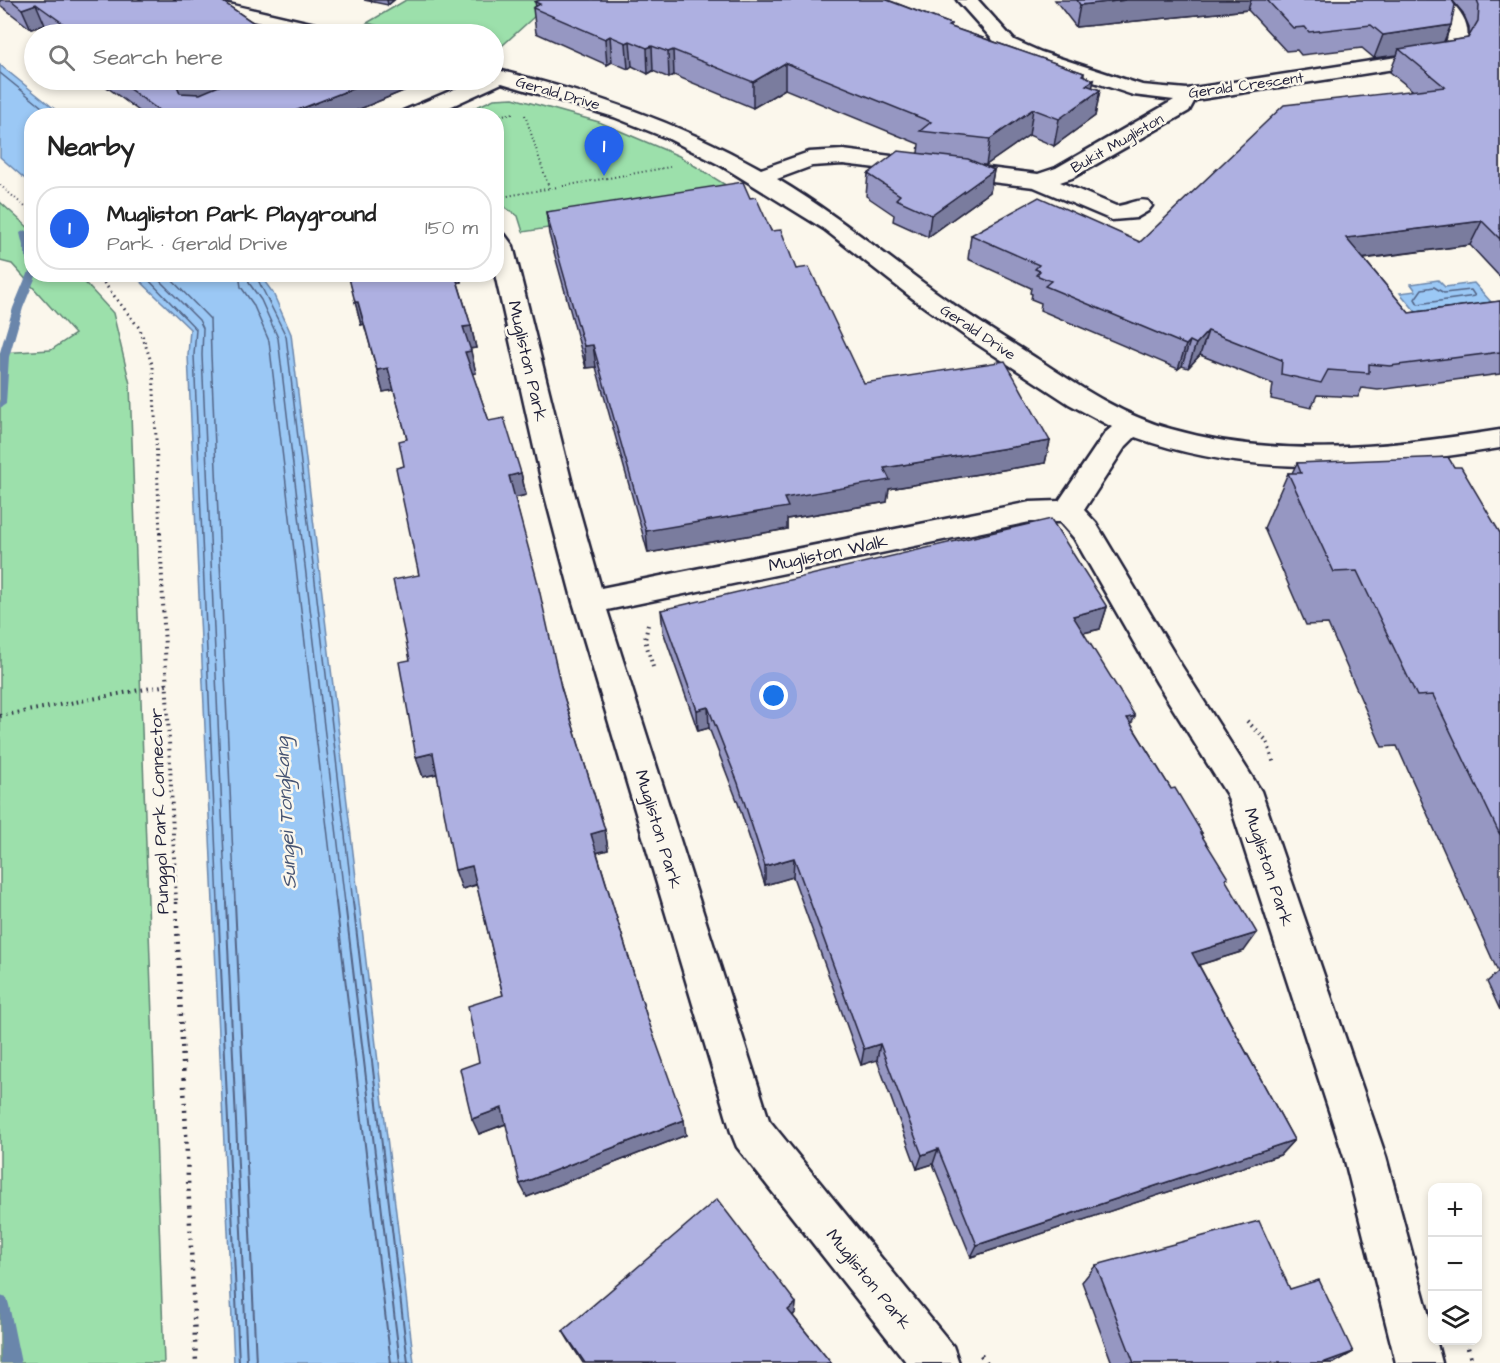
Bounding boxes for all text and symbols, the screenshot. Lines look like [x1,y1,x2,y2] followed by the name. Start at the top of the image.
[24,24,504,90] search box
[45,41,78,74] icon: search
[93,42,223,73] text: Search here
[1187,67,1305,104] street label: Gerald Crescent
[513,71,602,116] street label: Gerald Drive
[1067,108,1168,179] street label: Bukit Mugliston
[584,126,624,176] pin: 1
[48,129,135,165] text: Nearby
[107,199,376,230] text: Mugliston Park Playground
[68,214,71,242] text: 1
[425,214,478,242] text: 150 m
[107,230,288,258] text: Park · Gerald Drive
[501,298,554,424] street label: Mugliston Park
[936,299,1020,365] street label: Gerald Drive
[766,529,890,579] street label: Mugliston Walk
[759,681,788,710] your location
[143,707,177,915] street label: Punggol Park Connector
[268,735,305,890] water label: Sungei Tongkang
[628,767,688,892] street label: Mugliston Park
[1237,805,1299,930] street label: Mugliston Park
[1428,1183,1482,1345] map controls
[1428,1183,1482,1237] button: +
[819,1224,917,1336] street label: Mugliston Park
[1428,1237,1482,1291] button: −
[1428,1291,1482,1345] button: layers

